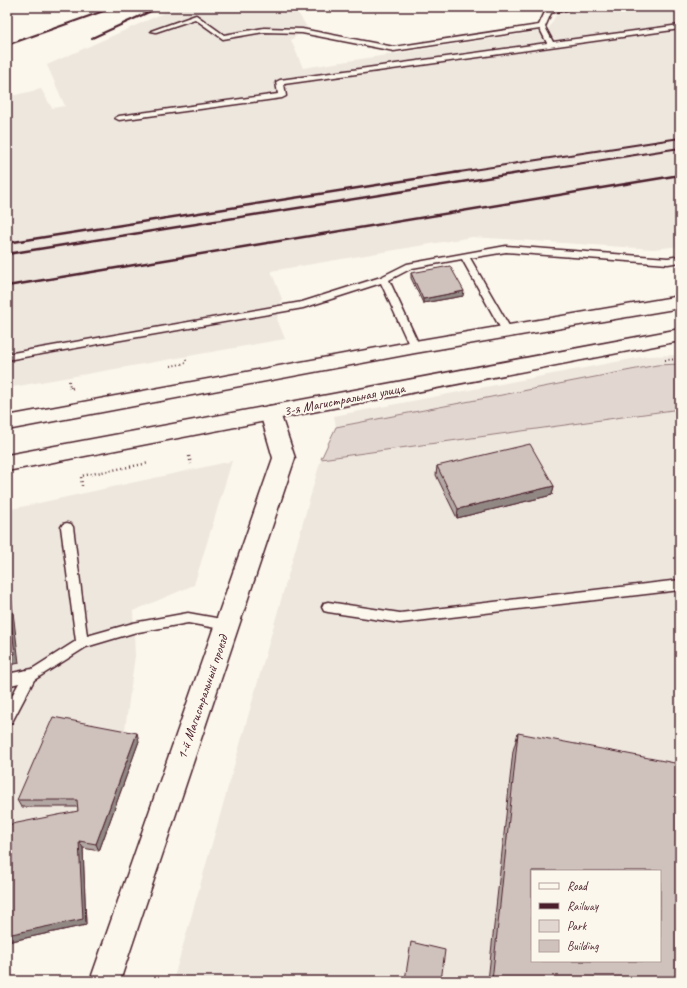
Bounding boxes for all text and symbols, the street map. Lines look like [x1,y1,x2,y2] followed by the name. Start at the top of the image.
[282,379,407,420] street label: 3-я Магистральная улица
[173,631,232,761] street label: 1-й Магистральный проезд
[531,870,661,962] legend
[567,878,589,894] text: Road
[567,898,599,914] text: Railway
[567,918,588,934] text: Park
[567,938,599,954] text: Building

